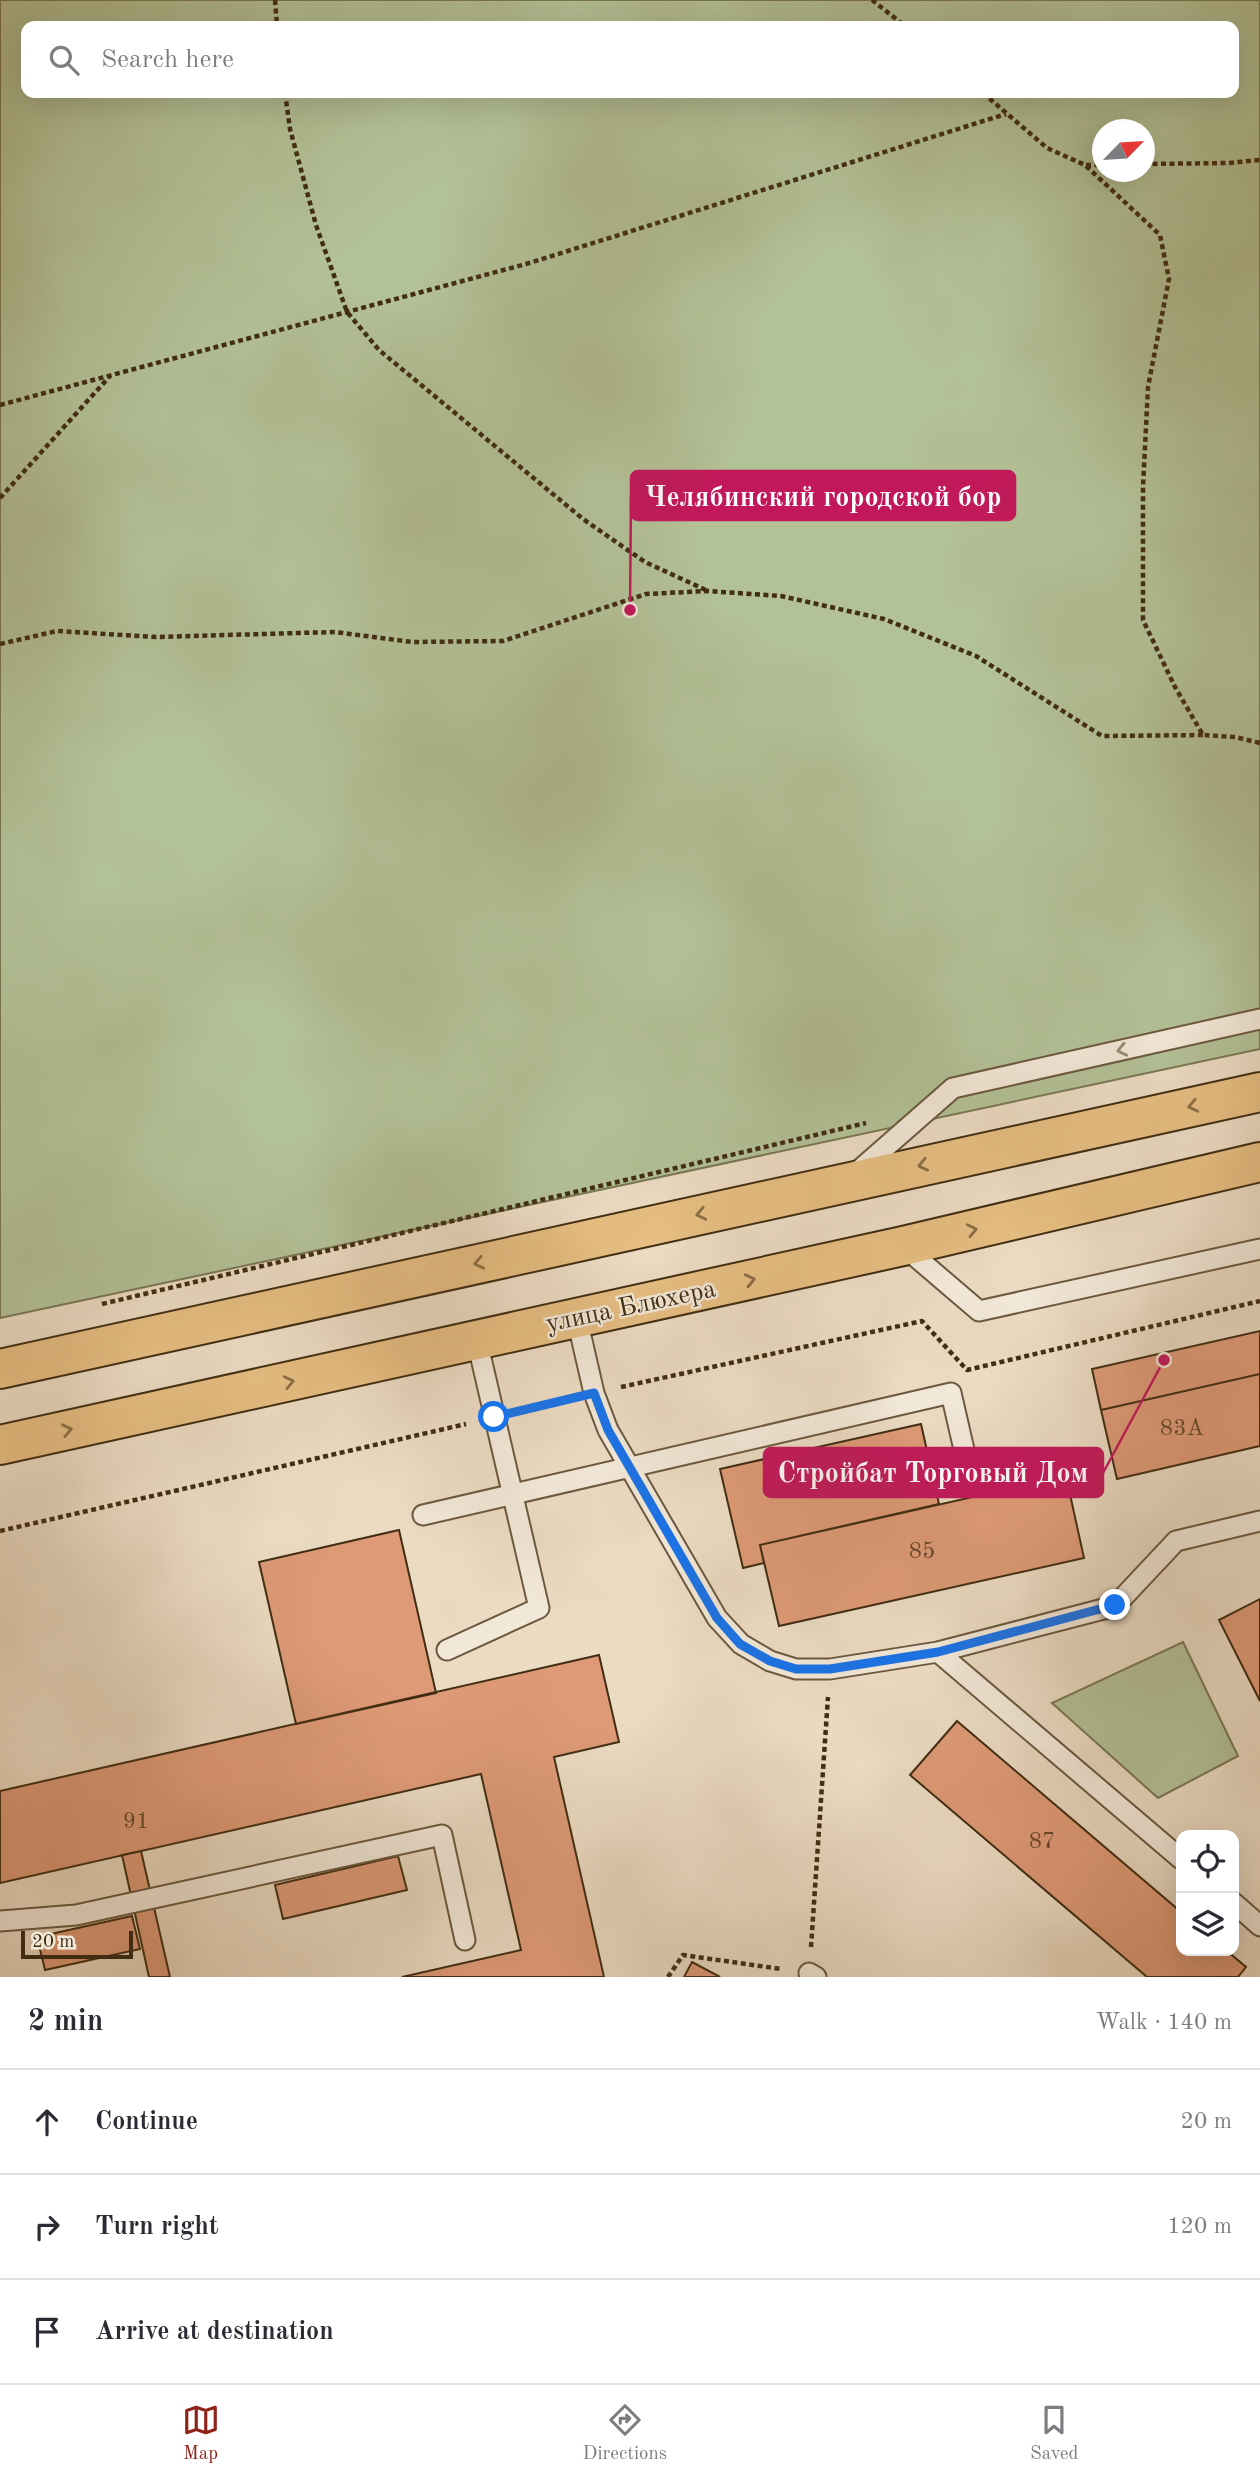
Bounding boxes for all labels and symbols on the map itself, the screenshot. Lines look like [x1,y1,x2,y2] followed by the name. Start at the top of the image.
[1092,119,1155,182] north arrow
[631,471,1015,520] callout: Челябинский городской бор
[645,485,1001,513] text: Челябинский городской бор
[1116,1041,1128,1056] one-way arrow
[1187,1098,1199,1113] one-way arrow
[917,1157,929,1172] one-way arrow
[695,1206,707,1220] one-way arrow
[966,1224,978,1238] one-way arrow
[473,1255,485,1270] one-way arrow
[744,1274,756,1289] one-way arrow
[544,1276,719,1338] street label: улица Блюхера
[283,1375,295,1390] one-way arrow
[478,1401,509,1432] route start
[1160,1417,1205,1440] house number: 83А
[61,1424,73,1439] one-way arrow
[764,1448,1103,1497] callout: Стройбат Торговый Дом
[778,1460,1089,1489] text: Стройбат Торговый Дом
[909,1540,935,1563] house number: 85
[1099,1589,1130,1620] route end
[123,1810,149,1833] house number: 91
[1029,1830,1055,1853] house number: 87
[21,1928,133,1960] scale bar

